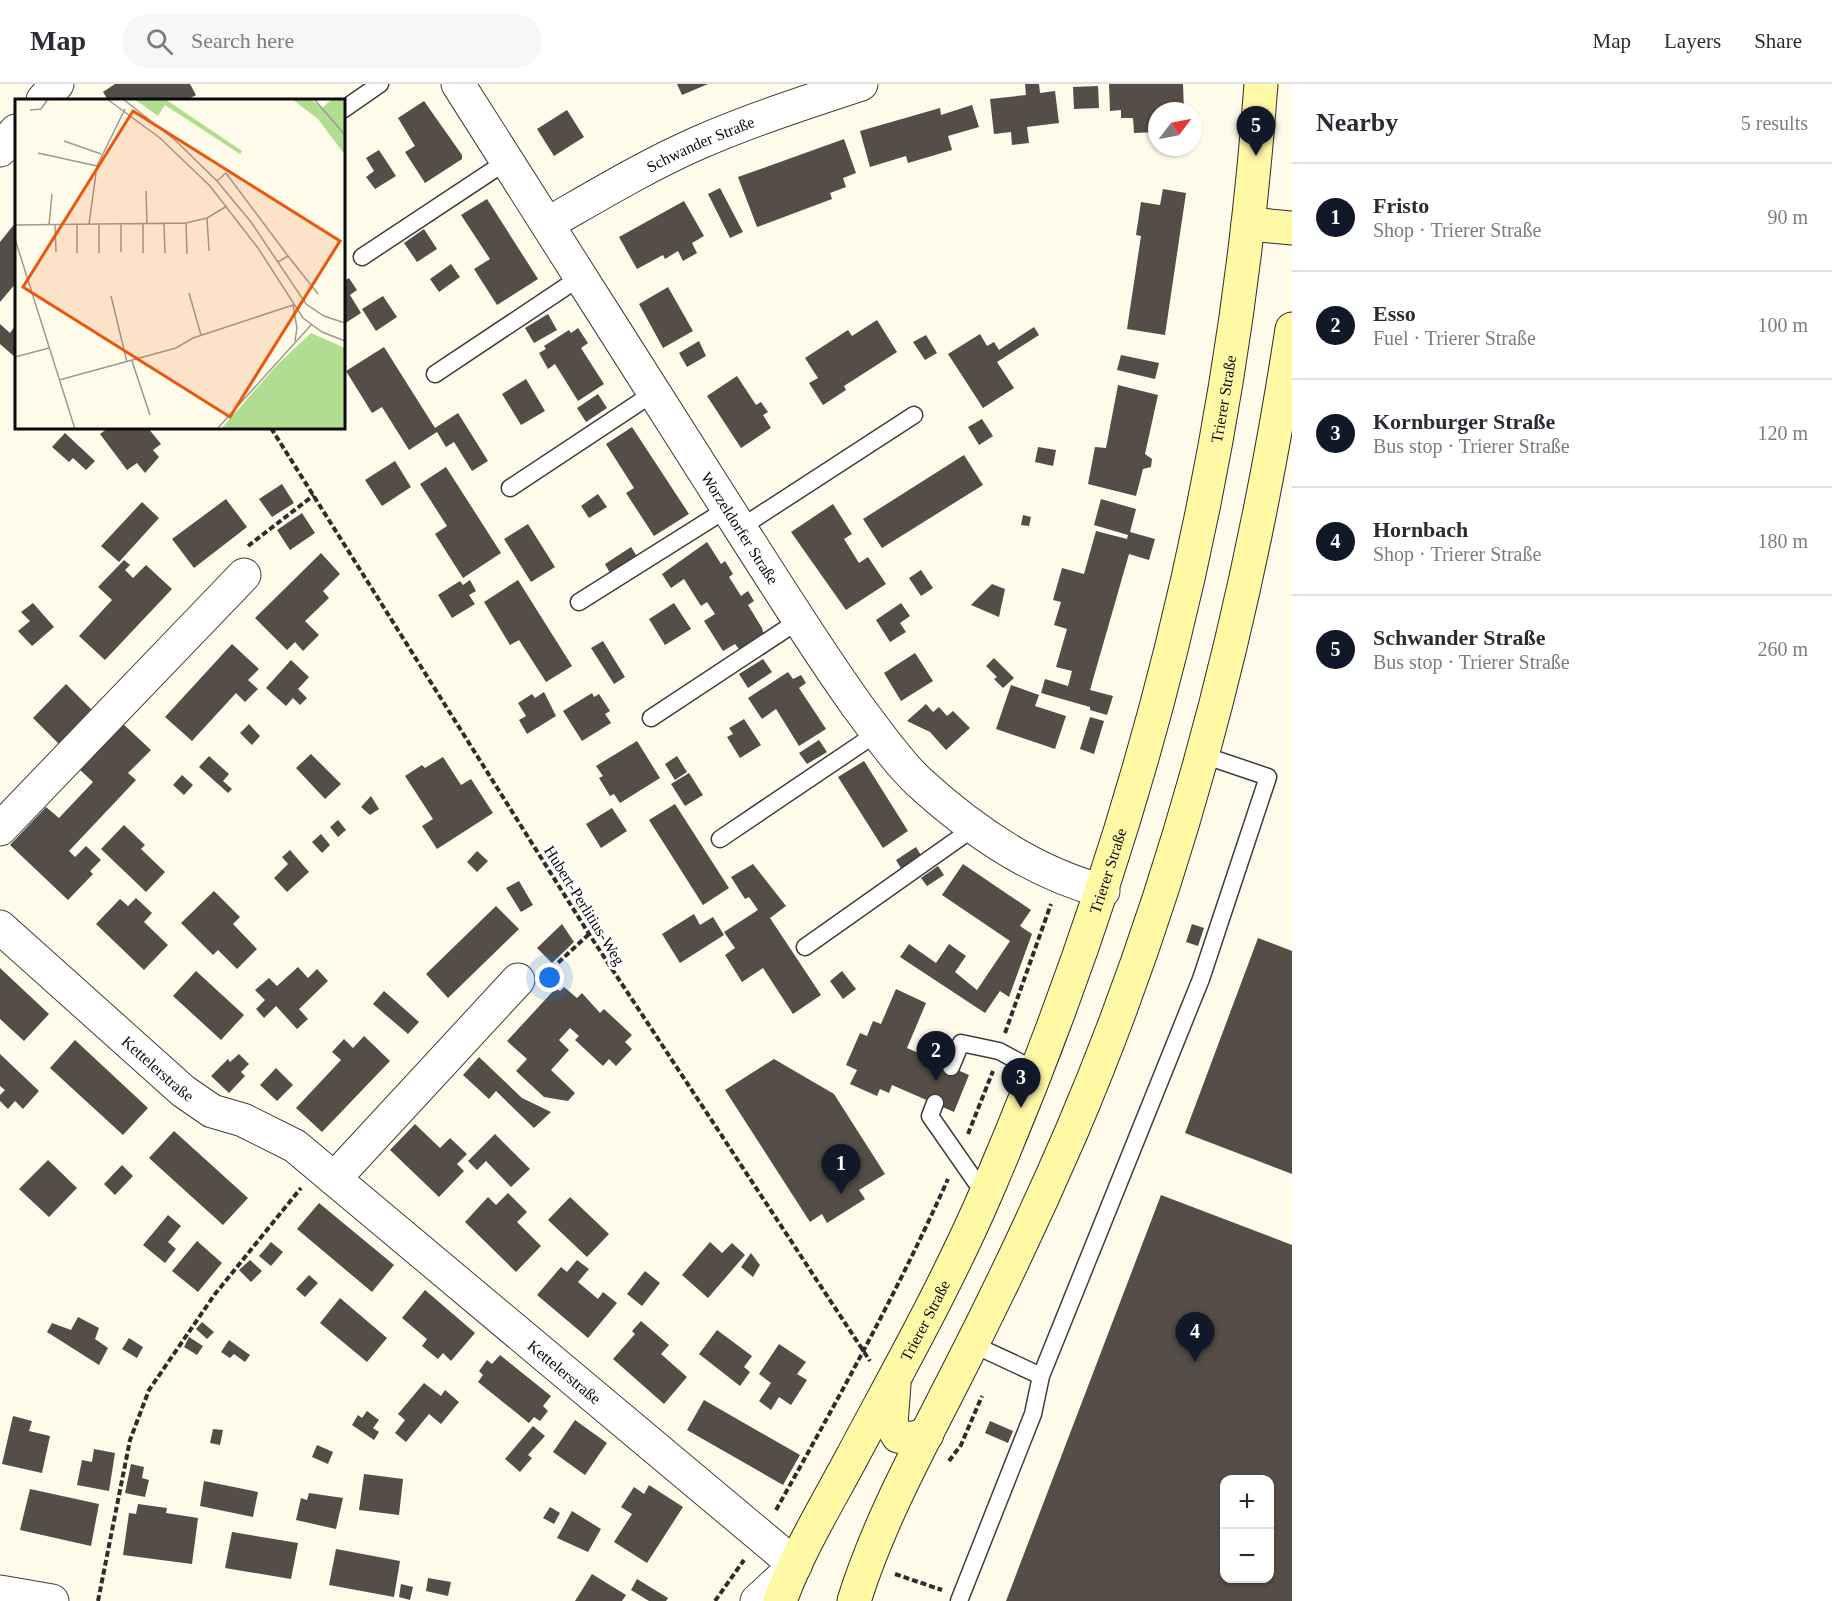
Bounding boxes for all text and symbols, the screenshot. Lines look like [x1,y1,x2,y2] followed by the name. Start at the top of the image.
[122,14,542,68] search box
[30,25,86,56] text: Map
[143,25,176,58] icon: search
[191,28,294,53] text: Search here
[1593,29,1631,53] text: Map
[1664,29,1721,53] text: Layers
[1754,29,1802,53] text: Share
[15,99,345,429] inset map
[1148,102,1202,156] north arrow
[1236,106,1276,156] pin: 5
[1316,108,1398,137] text: Nearby
[1741,112,1808,134] text: 5 results
[644,113,757,176] street label: Schwander Straße
[1373,193,1429,218] text: Fristo
[1331,206,1341,228] text: 1
[1767,206,1808,228] text: 90 m
[1373,219,1541,241] text: Shop · Trierer Straße
[1373,301,1416,326] text: Esso
[1331,314,1341,336] text: 2
[1757,314,1808,336] text: 100 m
[1373,327,1536,349] text: Fuel · Trierer Straße
[1208,354,1239,444] street label: Trierer Straße
[1373,409,1555,434] text: Kornburger Straße
[1331,422,1341,444] text: 3
[1757,422,1808,444] text: 120 m
[1373,435,1570,457] text: Bus stop · Trierer Straße
[698,469,782,587] street label: Worzeldorfer Straße
[1373,517,1468,542] text: Hornbach
[1331,530,1341,552] text: 4
[1757,530,1808,552] text: 180 m
[1373,543,1541,565] text: Shop · Trierer Straße
[1373,625,1546,650] text: Schwander Straße
[1331,638,1341,660] text: 5
[1757,638,1808,660] text: 260 m
[1373,651,1570,673] text: Bus stop · Trierer Straße
[1086,826,1130,916] street label: Trierer Straße
[540,843,628,969] street label: Hubert-Perlitius-Weg
[535,963,564,992] your location
[916,1032,956,1081] pin: 2
[118,1033,197,1105] street label: Kettelerstraße
[1002,1058,1040,1108] pin: 3
[822,1144,860,1194] pin: 1
[897,1277,953,1364] street label: Trierer Straße
[1176,1312,1214,1362] pin: 4
[524,1337,604,1407] street label: Kettelerstraße
[1220,1475,1274,1583] map controls
[1220,1475,1274,1529] button: +
[1220,1529,1274,1583] button: −

